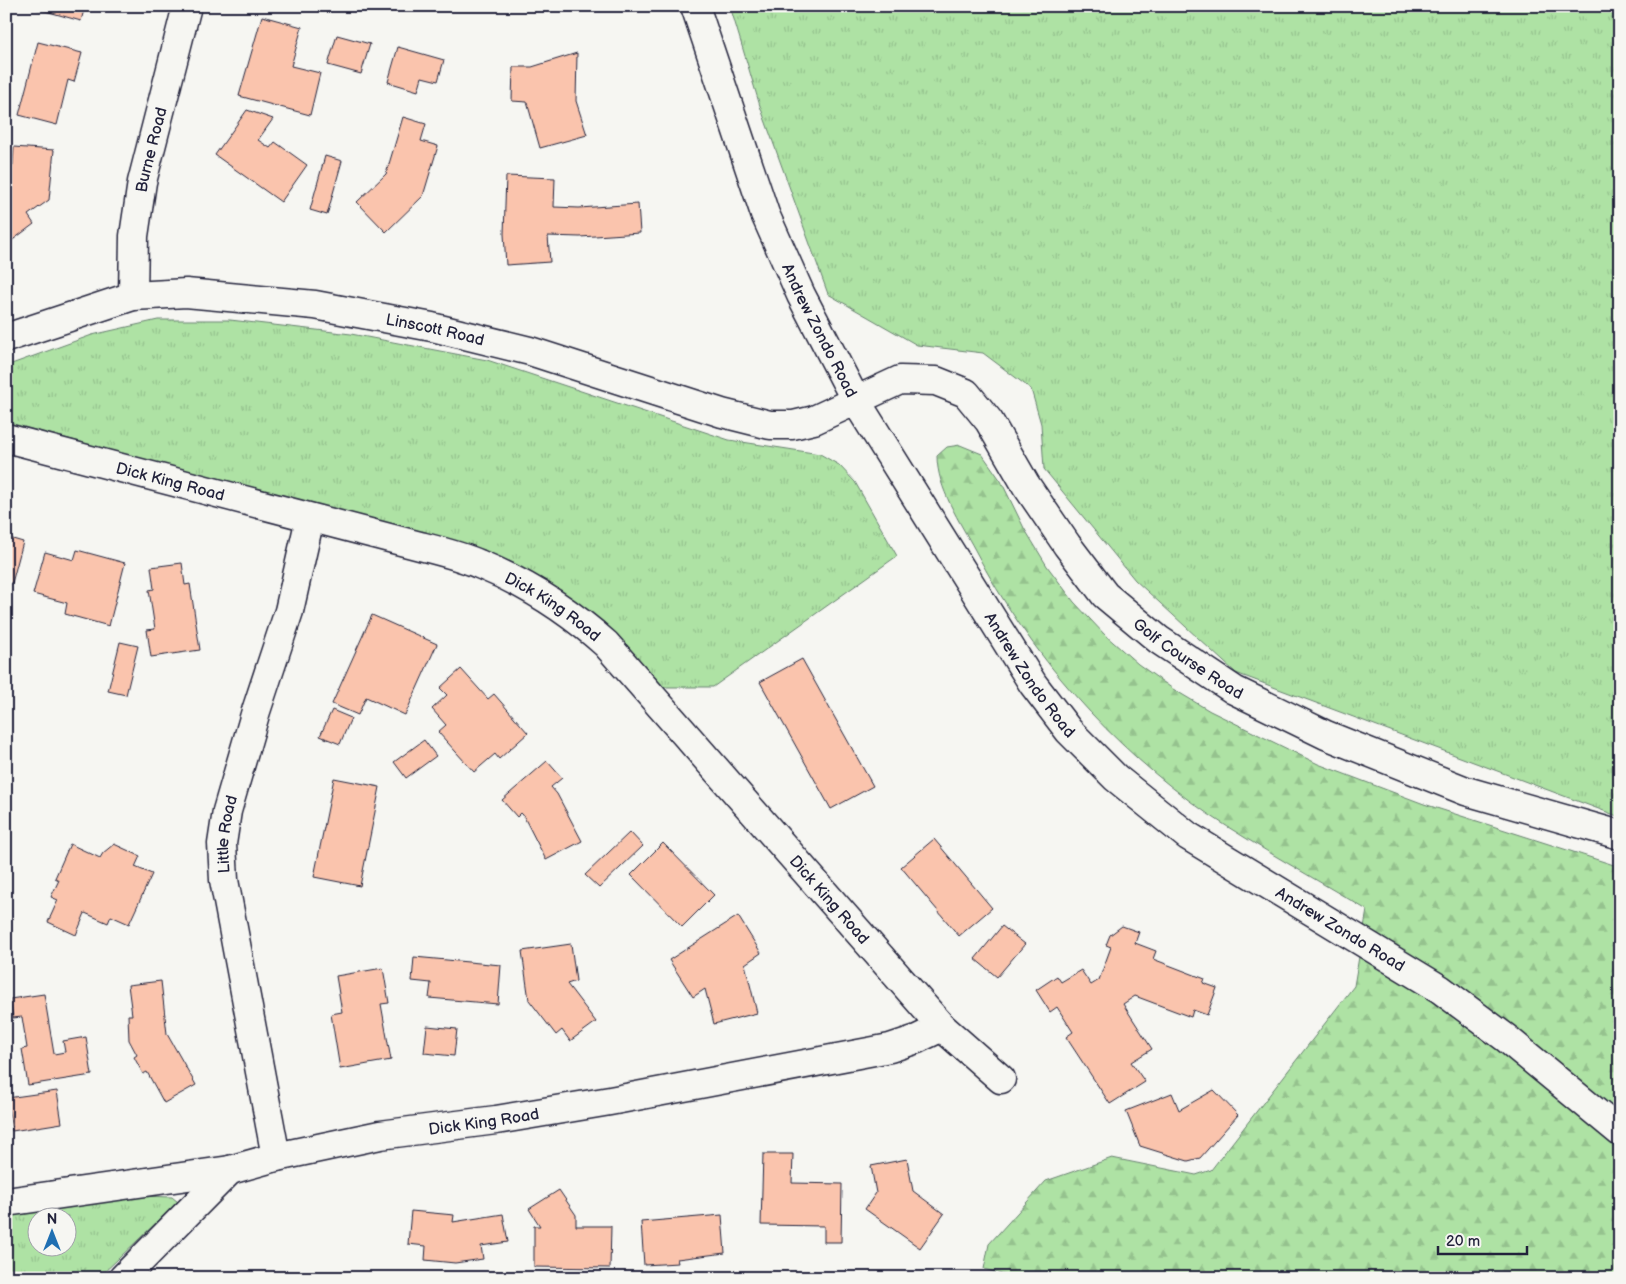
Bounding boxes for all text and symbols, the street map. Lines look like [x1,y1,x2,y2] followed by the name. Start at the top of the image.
[133,105,172,194] street label: Burne Road
[777,261,860,401] street label: Andrew Zondo Road
[384,311,486,350] street label: Linscott Road
[114,459,226,506] street label: Dick King Road
[501,569,604,646] street label: Dick King Road
[980,609,1078,742] street label: Andrew Zondo Road
[1129,615,1246,704] street label: Golf Course Road
[214,793,242,874] street label: Little Road
[785,852,873,948] street label: Dick King Road
[1272,884,1408,976] street label: Andrew Zondo Road
[427,1105,541,1140] street label: Dick King Road
[28,1206,78,1256] north arrow
[47,1211,57,1228] text: N
[1438,1224,1527,1256] scale bar
[1446,1232,1480,1251] text: 20 m

